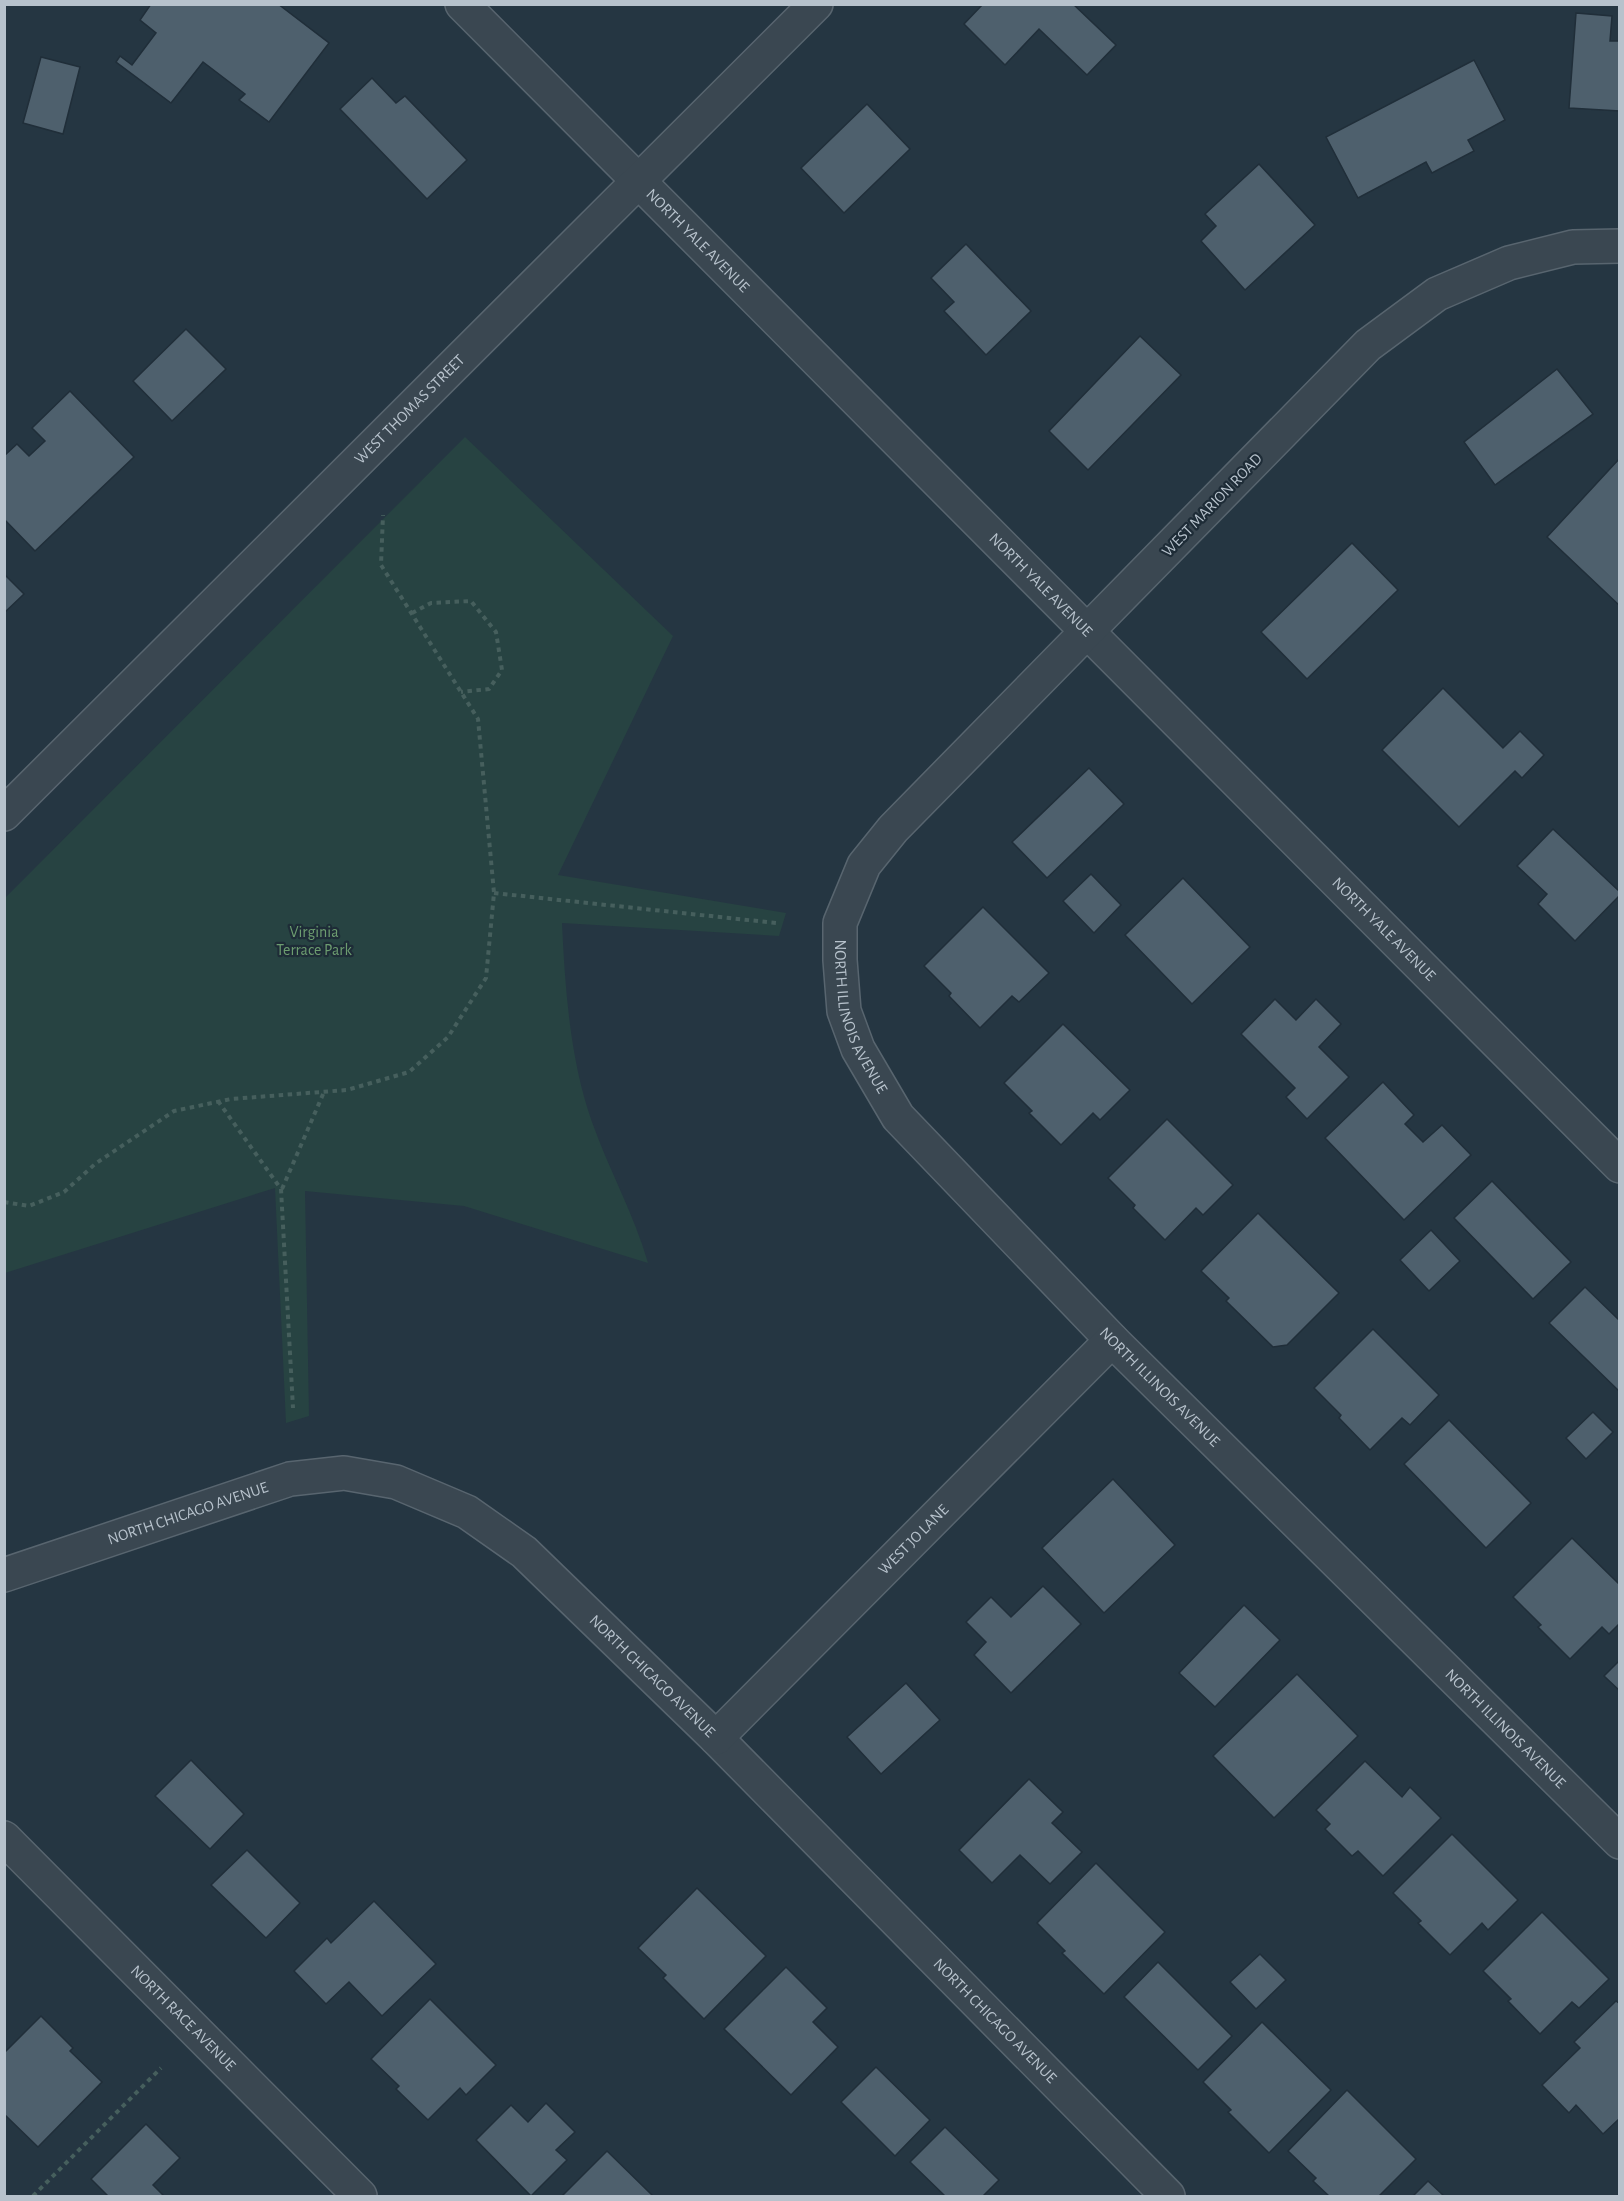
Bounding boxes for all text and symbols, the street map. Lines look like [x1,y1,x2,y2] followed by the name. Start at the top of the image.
[643,186,753,296] street label: NORTH YALE AVENUE
[352,351,468,467] street label: WEST THOMAS STREET
[1159,450,1265,560] street label: WEST MARION ROAD
[986,530,1096,640] street label: NORTH YALE AVENUE
[1329,874,1439,984] street label: NORTH YALE AVENUE
[276,924,352,958] park label: Virginia Terrace Park
[832,940,890,1096] street label: NORTH ILLINOIS AVENUE
[1097,1324,1223,1450] street label: NORTH ILLINOIS AVENUE
[106,1479,270,1548] street label: NORTH CHICAGO AVENUE
[875,1501,952,1578] street label: WEST JO LANE
[586,1612,718,1741] street label: NORTH CHICAGO AVENUE
[1442,1666,1569,1792] street label: NORTH ILLINOIS AVENUE
[930,1955,1060,2086] street label: NORTH CHICAGO AVENUE
[128,1962,239,2074] street label: NORTH RACE AVENUE

